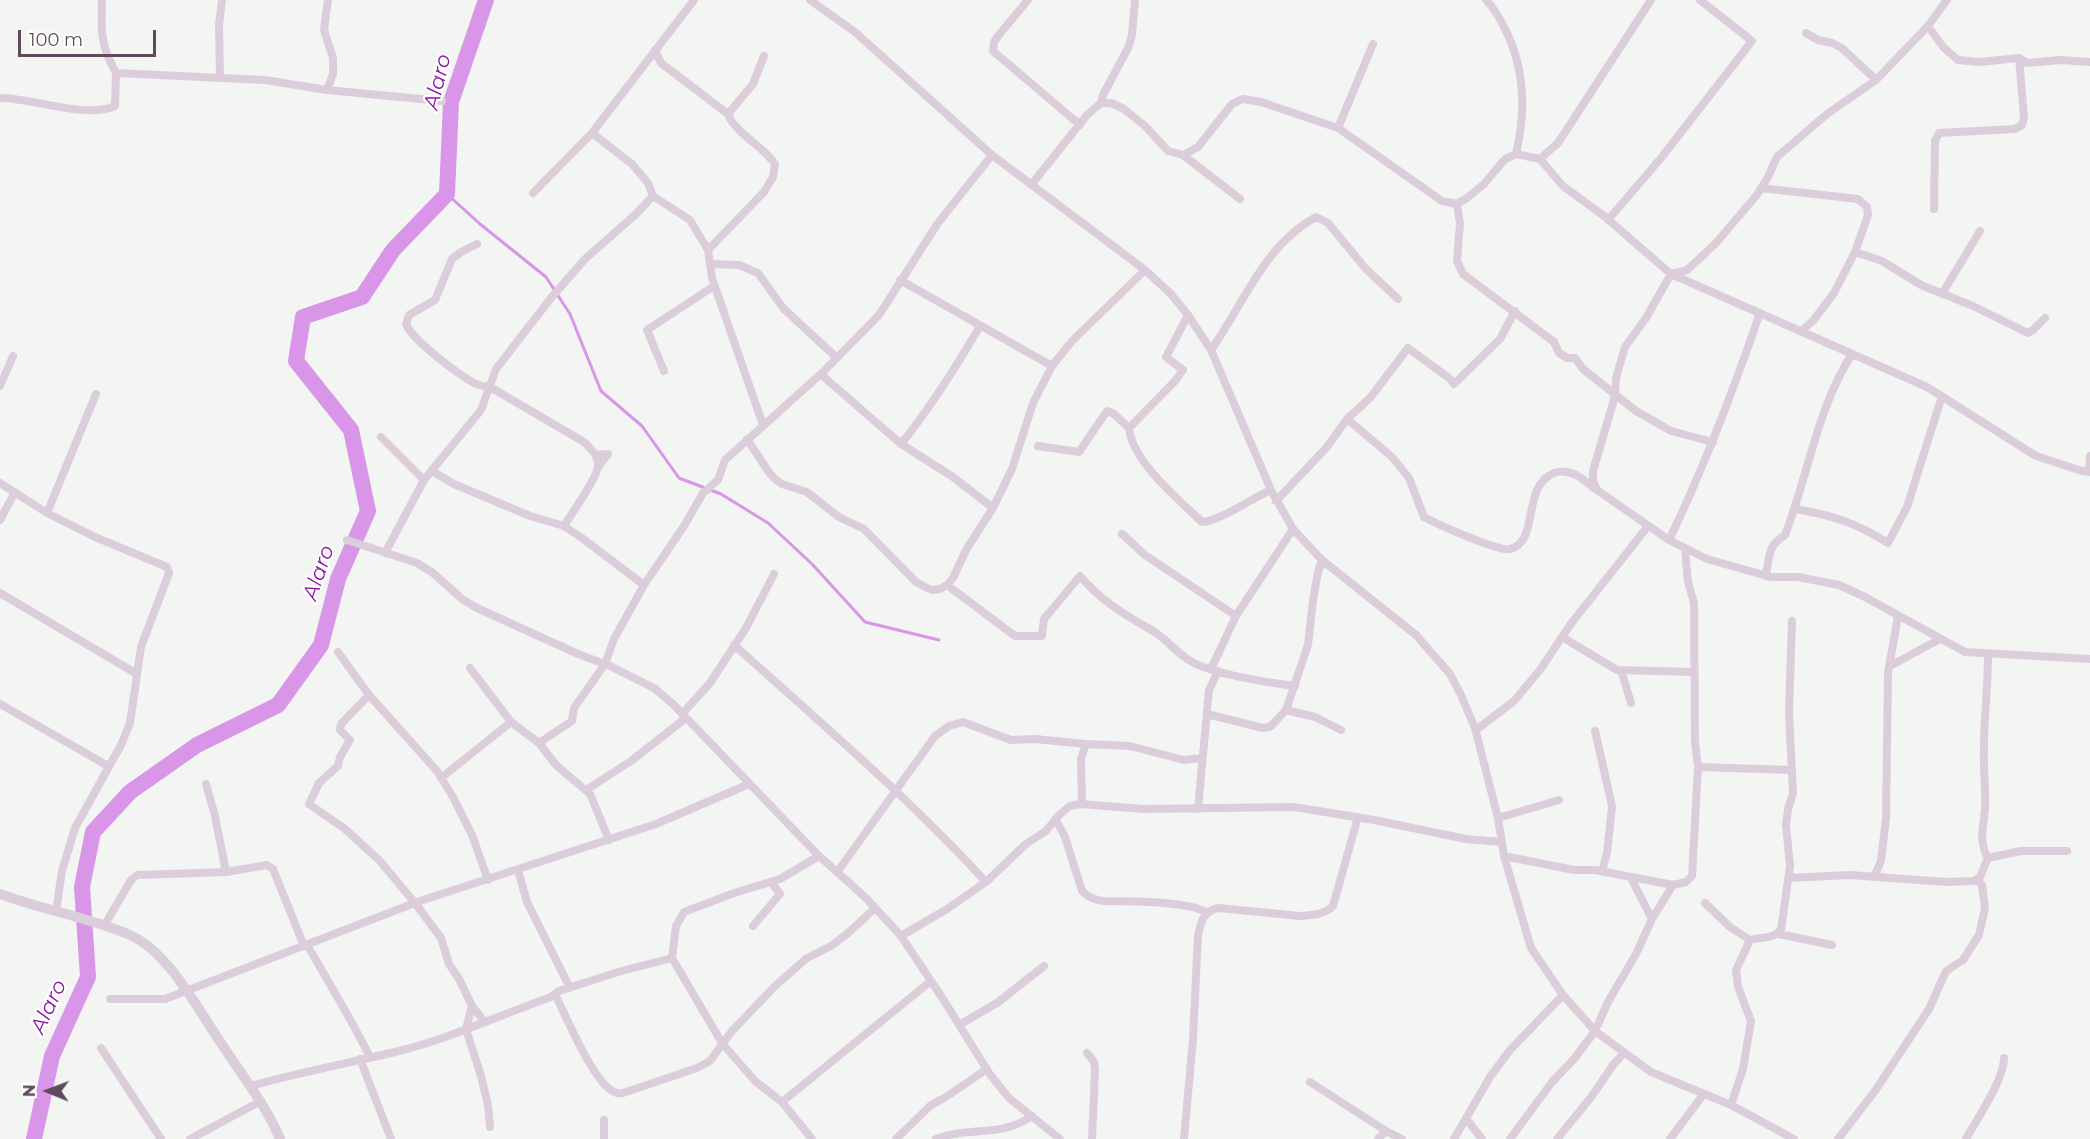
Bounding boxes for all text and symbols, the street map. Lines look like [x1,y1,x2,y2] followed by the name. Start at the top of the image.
[21,18,159,56] scale bar
[29,29,83,51] text: 100 m
[419,52,457,112] water label: Alaro
[298,542,340,604] water label: Alaro
[26,976,72,1038] water label: Alaro
[18,1061,78,1121] north arrow
[20,1084,39,1097] text: N

